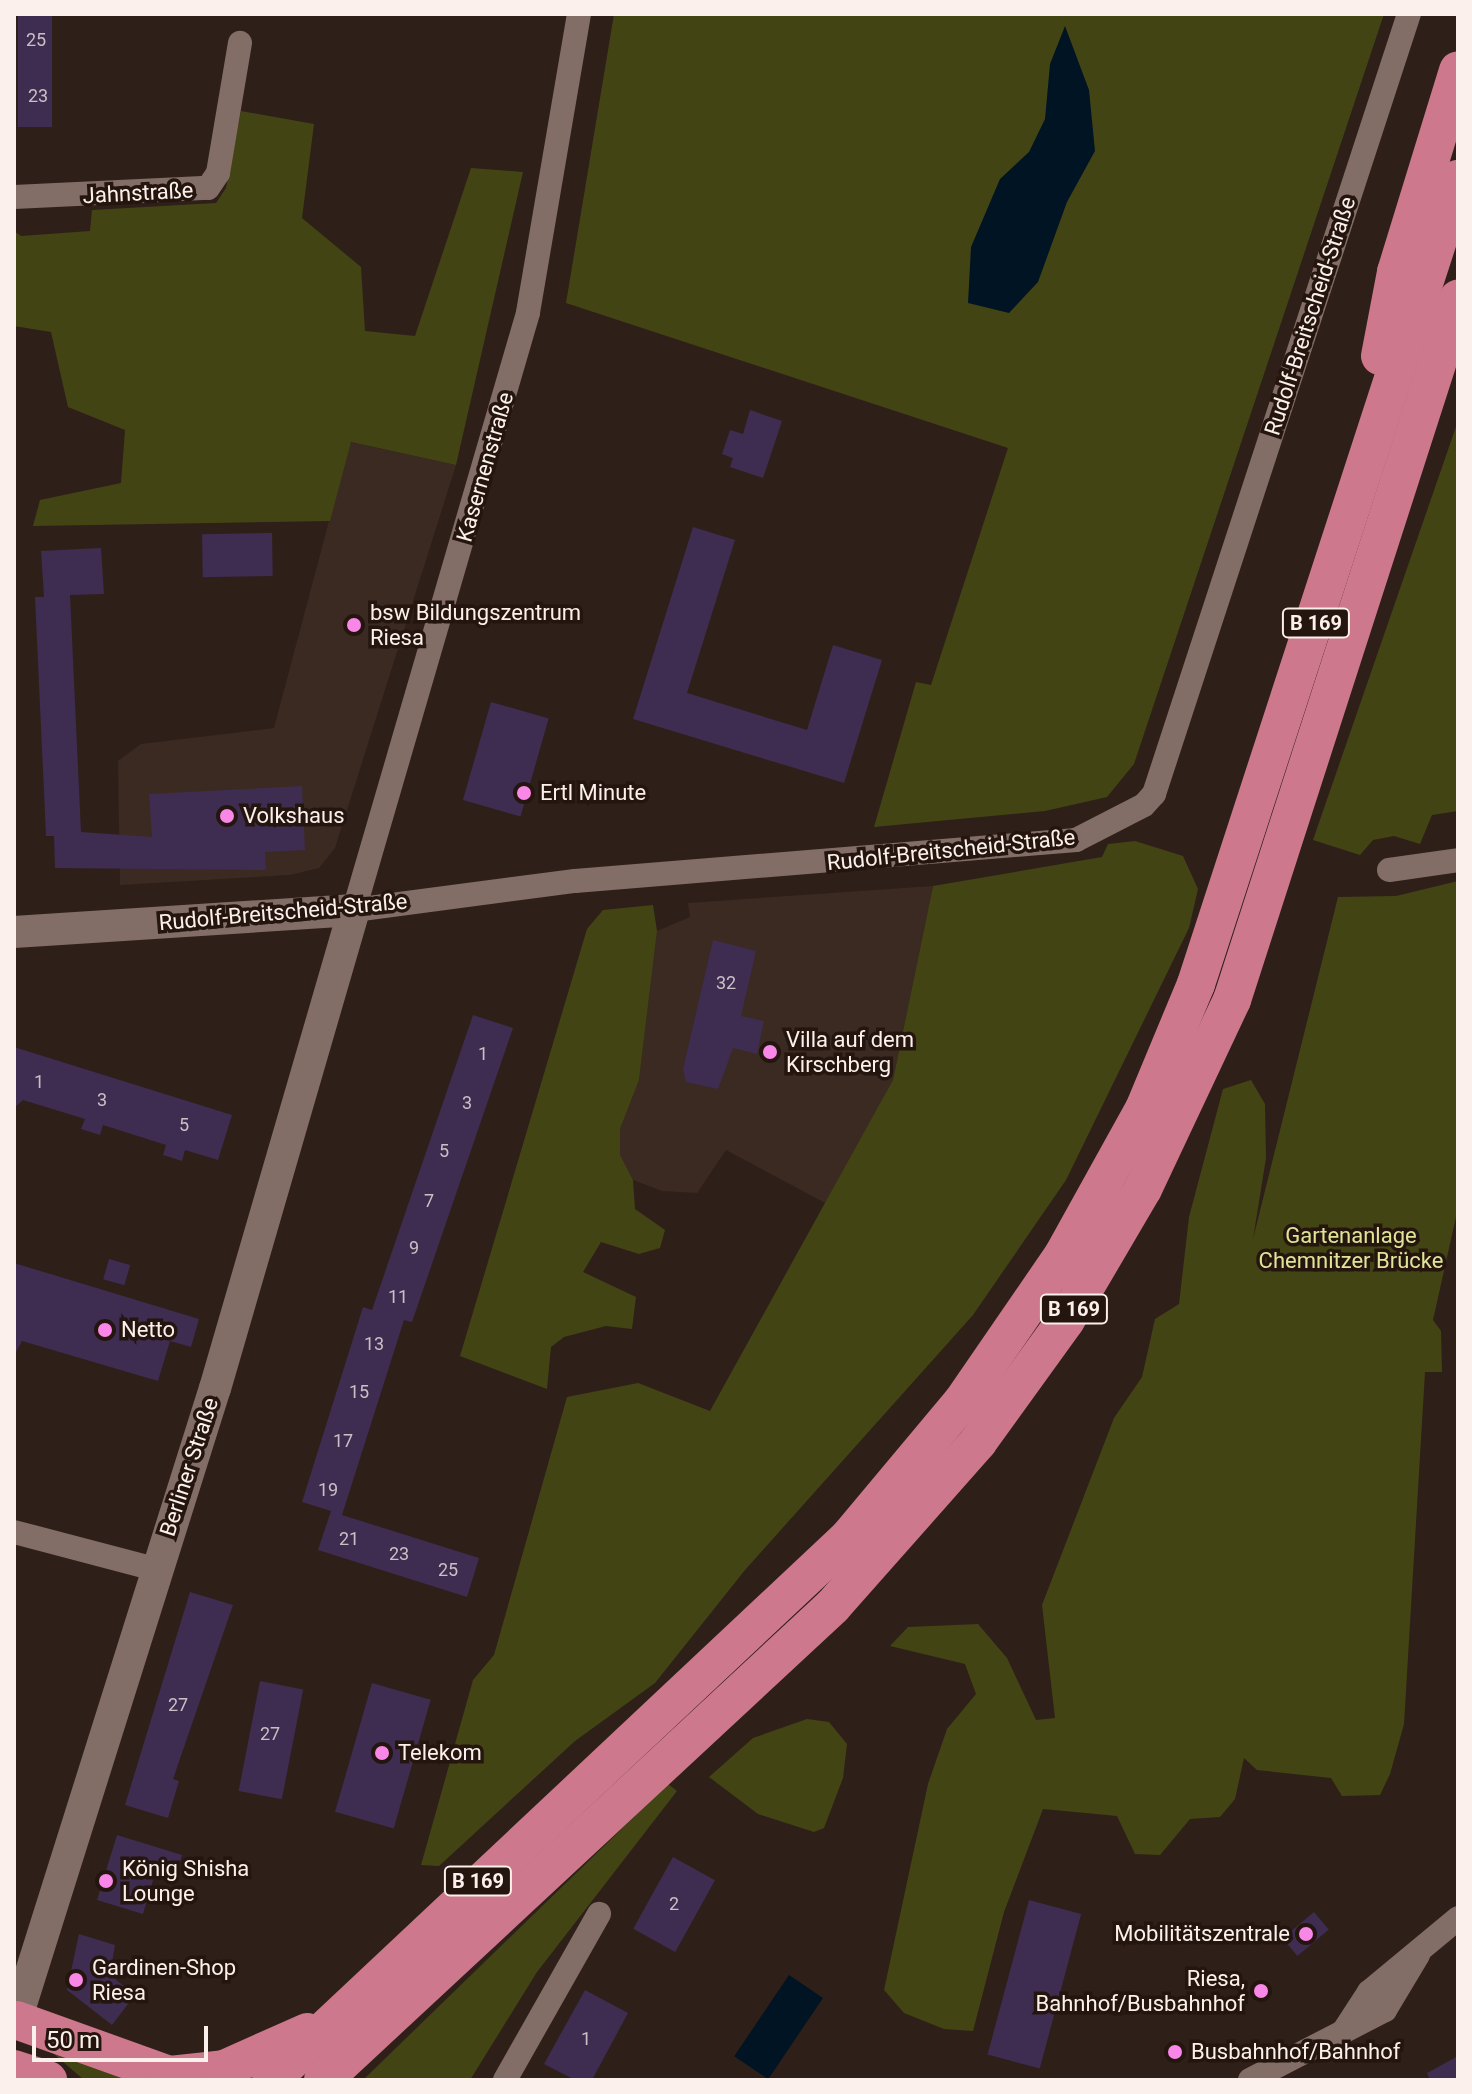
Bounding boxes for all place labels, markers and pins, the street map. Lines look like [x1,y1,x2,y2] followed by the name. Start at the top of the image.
[370,599,581,650] place label: bsw Bildungszentrum Riesa
[345,616,363,634] marker: bsw Bildungszentrum Riesa
[540,780,646,806] place label: Ertl Minute
[515,784,533,802] marker: Ertl Minute
[243,803,344,829] place label: Volkshaus
[218,807,236,825] marker: Volkshaus
[786,1026,914,1078] place label: Villa auf dem Kirschberg
[761,1043,779,1061] marker: Villa auf dem Kirschberg
[121,1317,175,1343] place label: Netto
[96,1321,114,1339] marker: Netto
[398,1740,482,1766] place label: Telekom
[373,1744,391,1762] marker: Telekom
[122,1855,249,1906] place label: König Shisha Lounge
[97,1872,115,1890] marker: König Shisha Lounge
[1114,1921,1290,1947] place label: Mobilitätszentrale
[1297,1925,1315,1943] marker: Mobilitätszentrale
[92,1954,236,2006] place label: Gardinen-Shop Riesa
[1036,1965,1245,2016] place label: Riesa, Bahnhof/Busbahnhof
[67,1971,85,1989] marker: Gardinen-Shop Riesa
[1252,1982,1270,2000] marker: Riesa, Bahnhof/Busbahnhof
[1191,2039,1400,2065] place label: Busbahnhof/Bahnhof
[1166,2043,1184,2061] marker: Busbahnhof/Bahnhof

